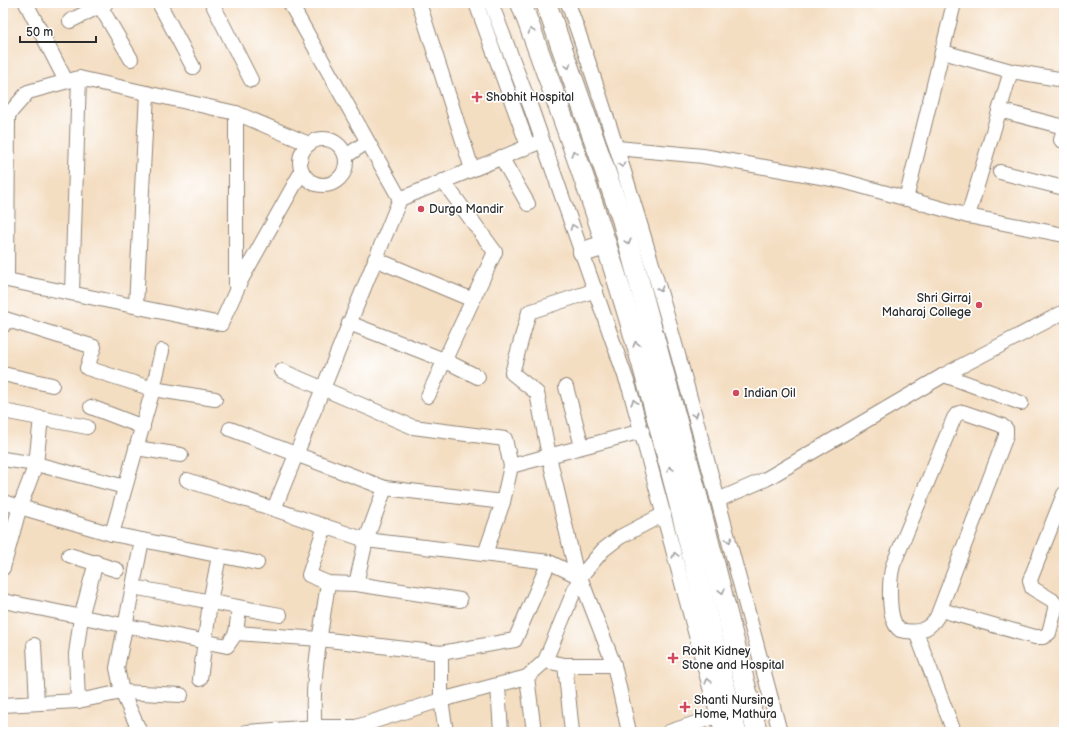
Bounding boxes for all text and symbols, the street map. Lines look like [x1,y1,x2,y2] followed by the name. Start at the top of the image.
[20,18,96,44] scale bar
[26,25,53,40] text: 50 m
[527,27,536,34] one-way arrow
[563,63,572,70] one-way arrow
[486,90,574,105] place label: Shobhit Hospital
[471,91,483,103] marker: Shobhit Hospital
[570,150,579,157] one-way arrow
[617,161,626,168] one-way arrow
[429,202,504,217] place label: Durga Mandir
[416,204,426,214] marker: Durga Mandir
[570,223,578,230] one-way arrow
[623,238,632,245] one-way arrow
[655,286,663,293] one-way arrow
[882,291,971,320] place label: Shri Girraj Maharaj College
[974,300,984,310] marker: Shri Girraj Maharaj College
[632,340,641,347] one-way arrow
[744,386,796,401] place label: Indian Oil
[731,388,741,398] marker: Indian Oil
[630,399,639,406] one-way arrow
[690,411,699,418] one-way arrow
[666,466,675,473] one-way arrow
[724,537,732,543] one-way arrow
[671,552,679,558] one-way arrow
[717,587,726,594] one-way arrow
[682,644,784,673] place label: Rohit Kidney Stone and Hospital
[667,652,679,664] marker: Rohit Kidney Stone and Hospital
[704,678,713,685] one-way arrow
[694,693,777,722] place label: Shanti Nursing Home, Mathura
[679,701,691,713] marker: Shanti Nursing Home, Mathura

